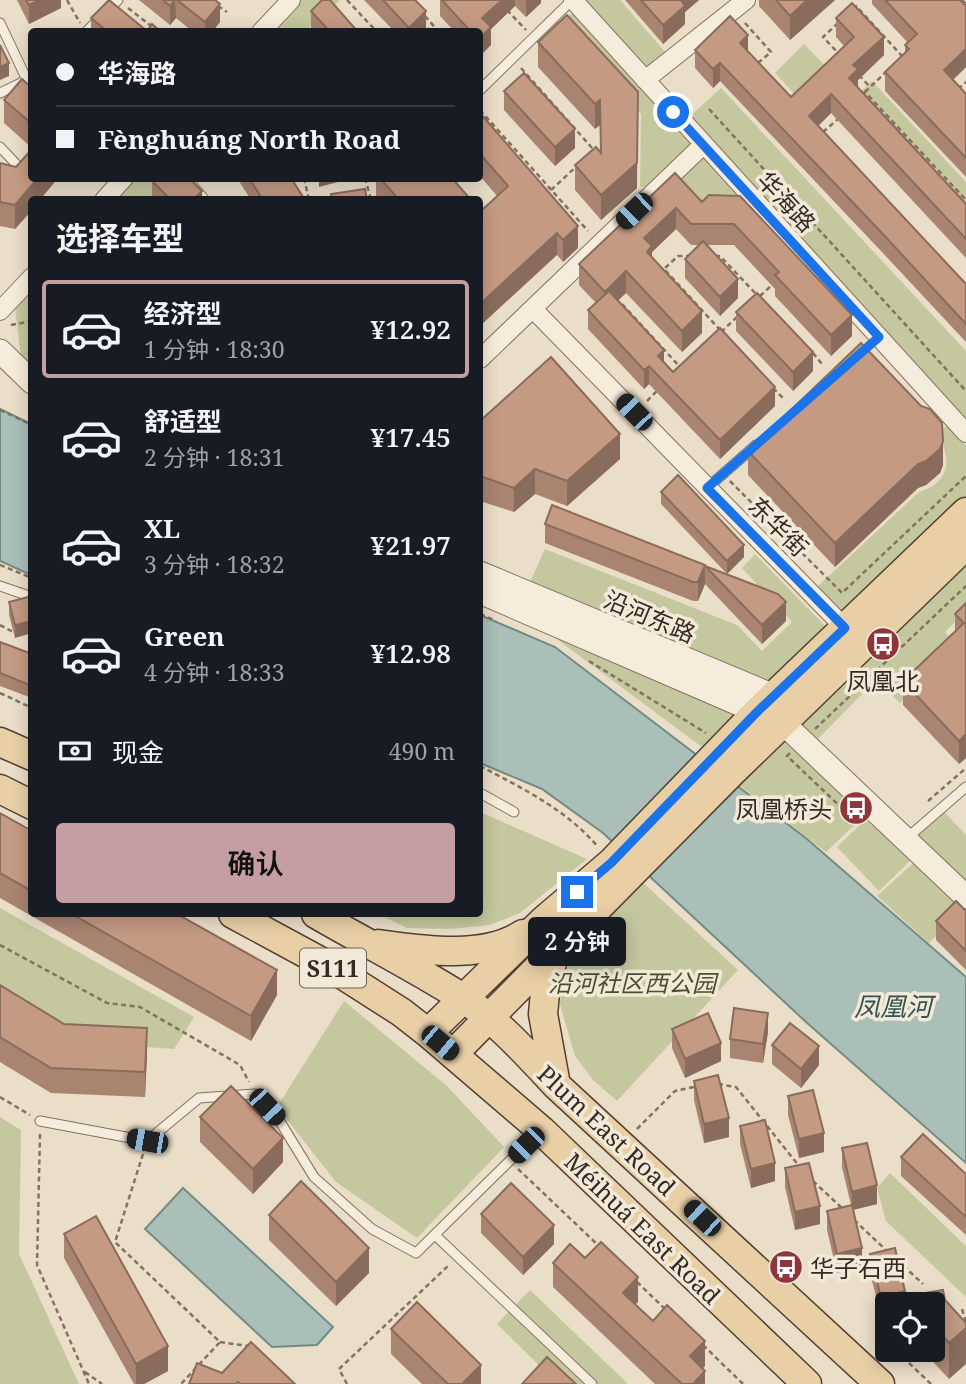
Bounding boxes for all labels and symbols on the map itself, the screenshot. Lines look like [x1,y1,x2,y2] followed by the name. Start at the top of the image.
[657,96,689,128] route start
[750,163,824,239] street label: 华海路
[612,189,657,233] car
[612,390,657,434] car
[742,489,816,563] street label: 东华街
[599,582,701,650] street label: 沿河东路
[864,625,902,663] bus stop icon: 凤凰北
[847,664,919,697] place label: 凤凰北
[837,789,875,827] bus stop icon: 凤凰桥头
[736,792,832,825] place label: 凤凰桥头
[561,876,593,908] route end
[528,917,626,966] callout: 2 分钟
[300,948,366,987] road number: S111
[548,966,719,999] park label: 沿河社区西公园
[854,988,937,1024] water label: 凤凰河
[418,1021,463,1065] car
[531,1057,684,1203] street label: Plum East Road
[245,1084,290,1130] car
[504,1123,549,1167] car
[125,1127,170,1155] car
[558,1145,728,1311] street label: Méihuá East Road
[680,1196,725,1240] car
[767,1248,805,1286] bus stop icon: 华子石西
[810,1251,906,1284] place label: 华子石西

